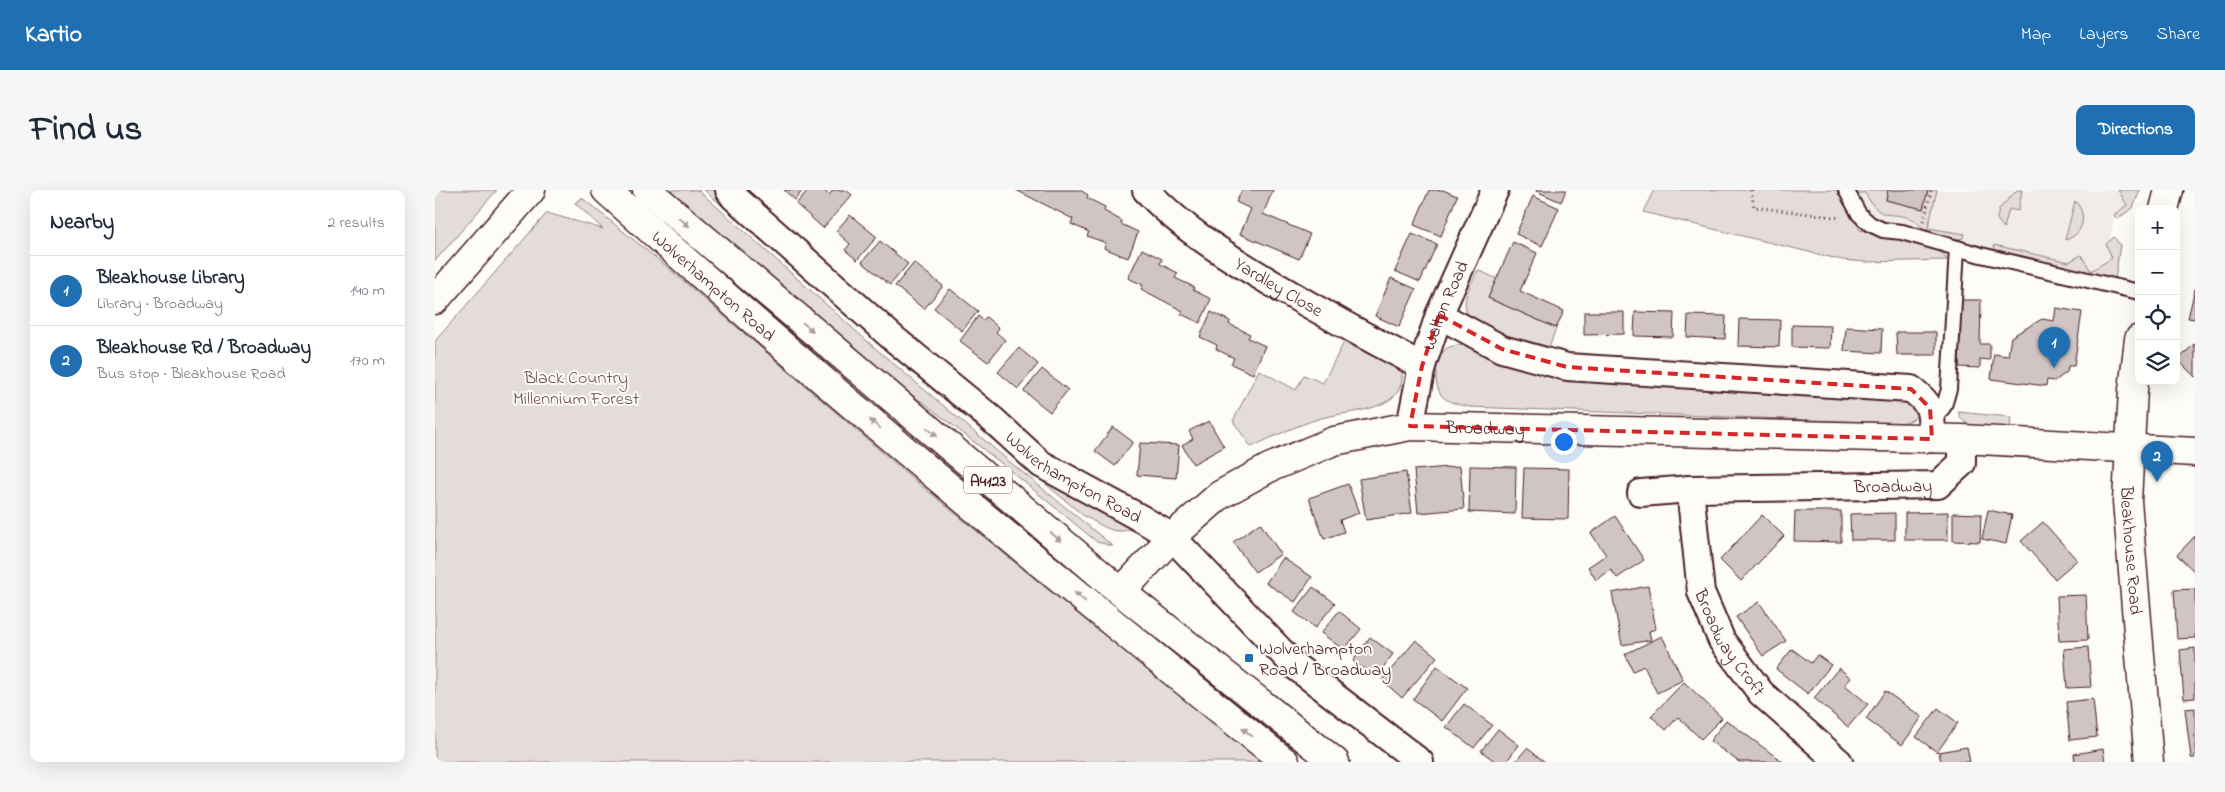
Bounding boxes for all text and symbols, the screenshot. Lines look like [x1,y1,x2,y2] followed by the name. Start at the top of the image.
[25,18,82,53] text: Kartio
[2021,22,2051,48] text: Map
[2079,22,2129,48] text: Layers
[2157,22,2200,48] text: Share
[30,105,142,156] text: Find us
[2076,105,2195,155] button: Directions
[2135,205,2180,385] map controls
[2135,205,2180,250] button: +
[50,208,114,238] text: Nearby
[327,211,385,235] text: 2 results
[677,216,690,227] one-way arrow
[645,225,780,349] street label: Wolverhampton Road
[2135,250,2180,295] button: −
[1228,252,1328,325] street label: Yardley Close
[1417,257,1477,354] street label: Walton Road
[97,265,245,292] text: Bleakhouse Library
[63,279,69,303] text: 1
[350,279,385,303] text: 140 m
[97,292,223,316] text: Library · Broadway
[2135,295,2180,340] button: locate
[801,321,814,332] one-way arrow
[2038,327,2070,368] pin: 1
[97,335,311,362] text: Bleakhouse Rd / Broadway
[2135,340,2180,385] button: layers
[62,349,70,373] text: 2
[350,349,385,373] text: 170 m
[97,362,285,386] text: Bus stop · Bleakhouse Road
[513,366,639,413] park label: Black Country Millennium Forest
[1445,416,1525,444] street label: Broadway
[870,418,882,430] one-way arrow
[925,426,938,437] one-way arrow
[998,426,1145,531] street label: Wolverhampton Road
[1551,429,1577,455] your location
[2141,441,2173,482] pin: 2
[964,466,1012,494] road number: A4123
[1852,474,1932,501] street label: Broadway
[2112,484,2148,616] street label: Bleakhouse Road
[1049,531,1062,542] one-way arrow
[1686,585,1770,703] street label: Broadway Croft
[1073,591,1086,602] one-way arrow
[1259,637,1391,684] place label: Wolverhampton Road / Broadway
[1243,652,1255,664] marker: Wolverhampton Road / Broadway
[1241,726,1254,737] one-way arrow

